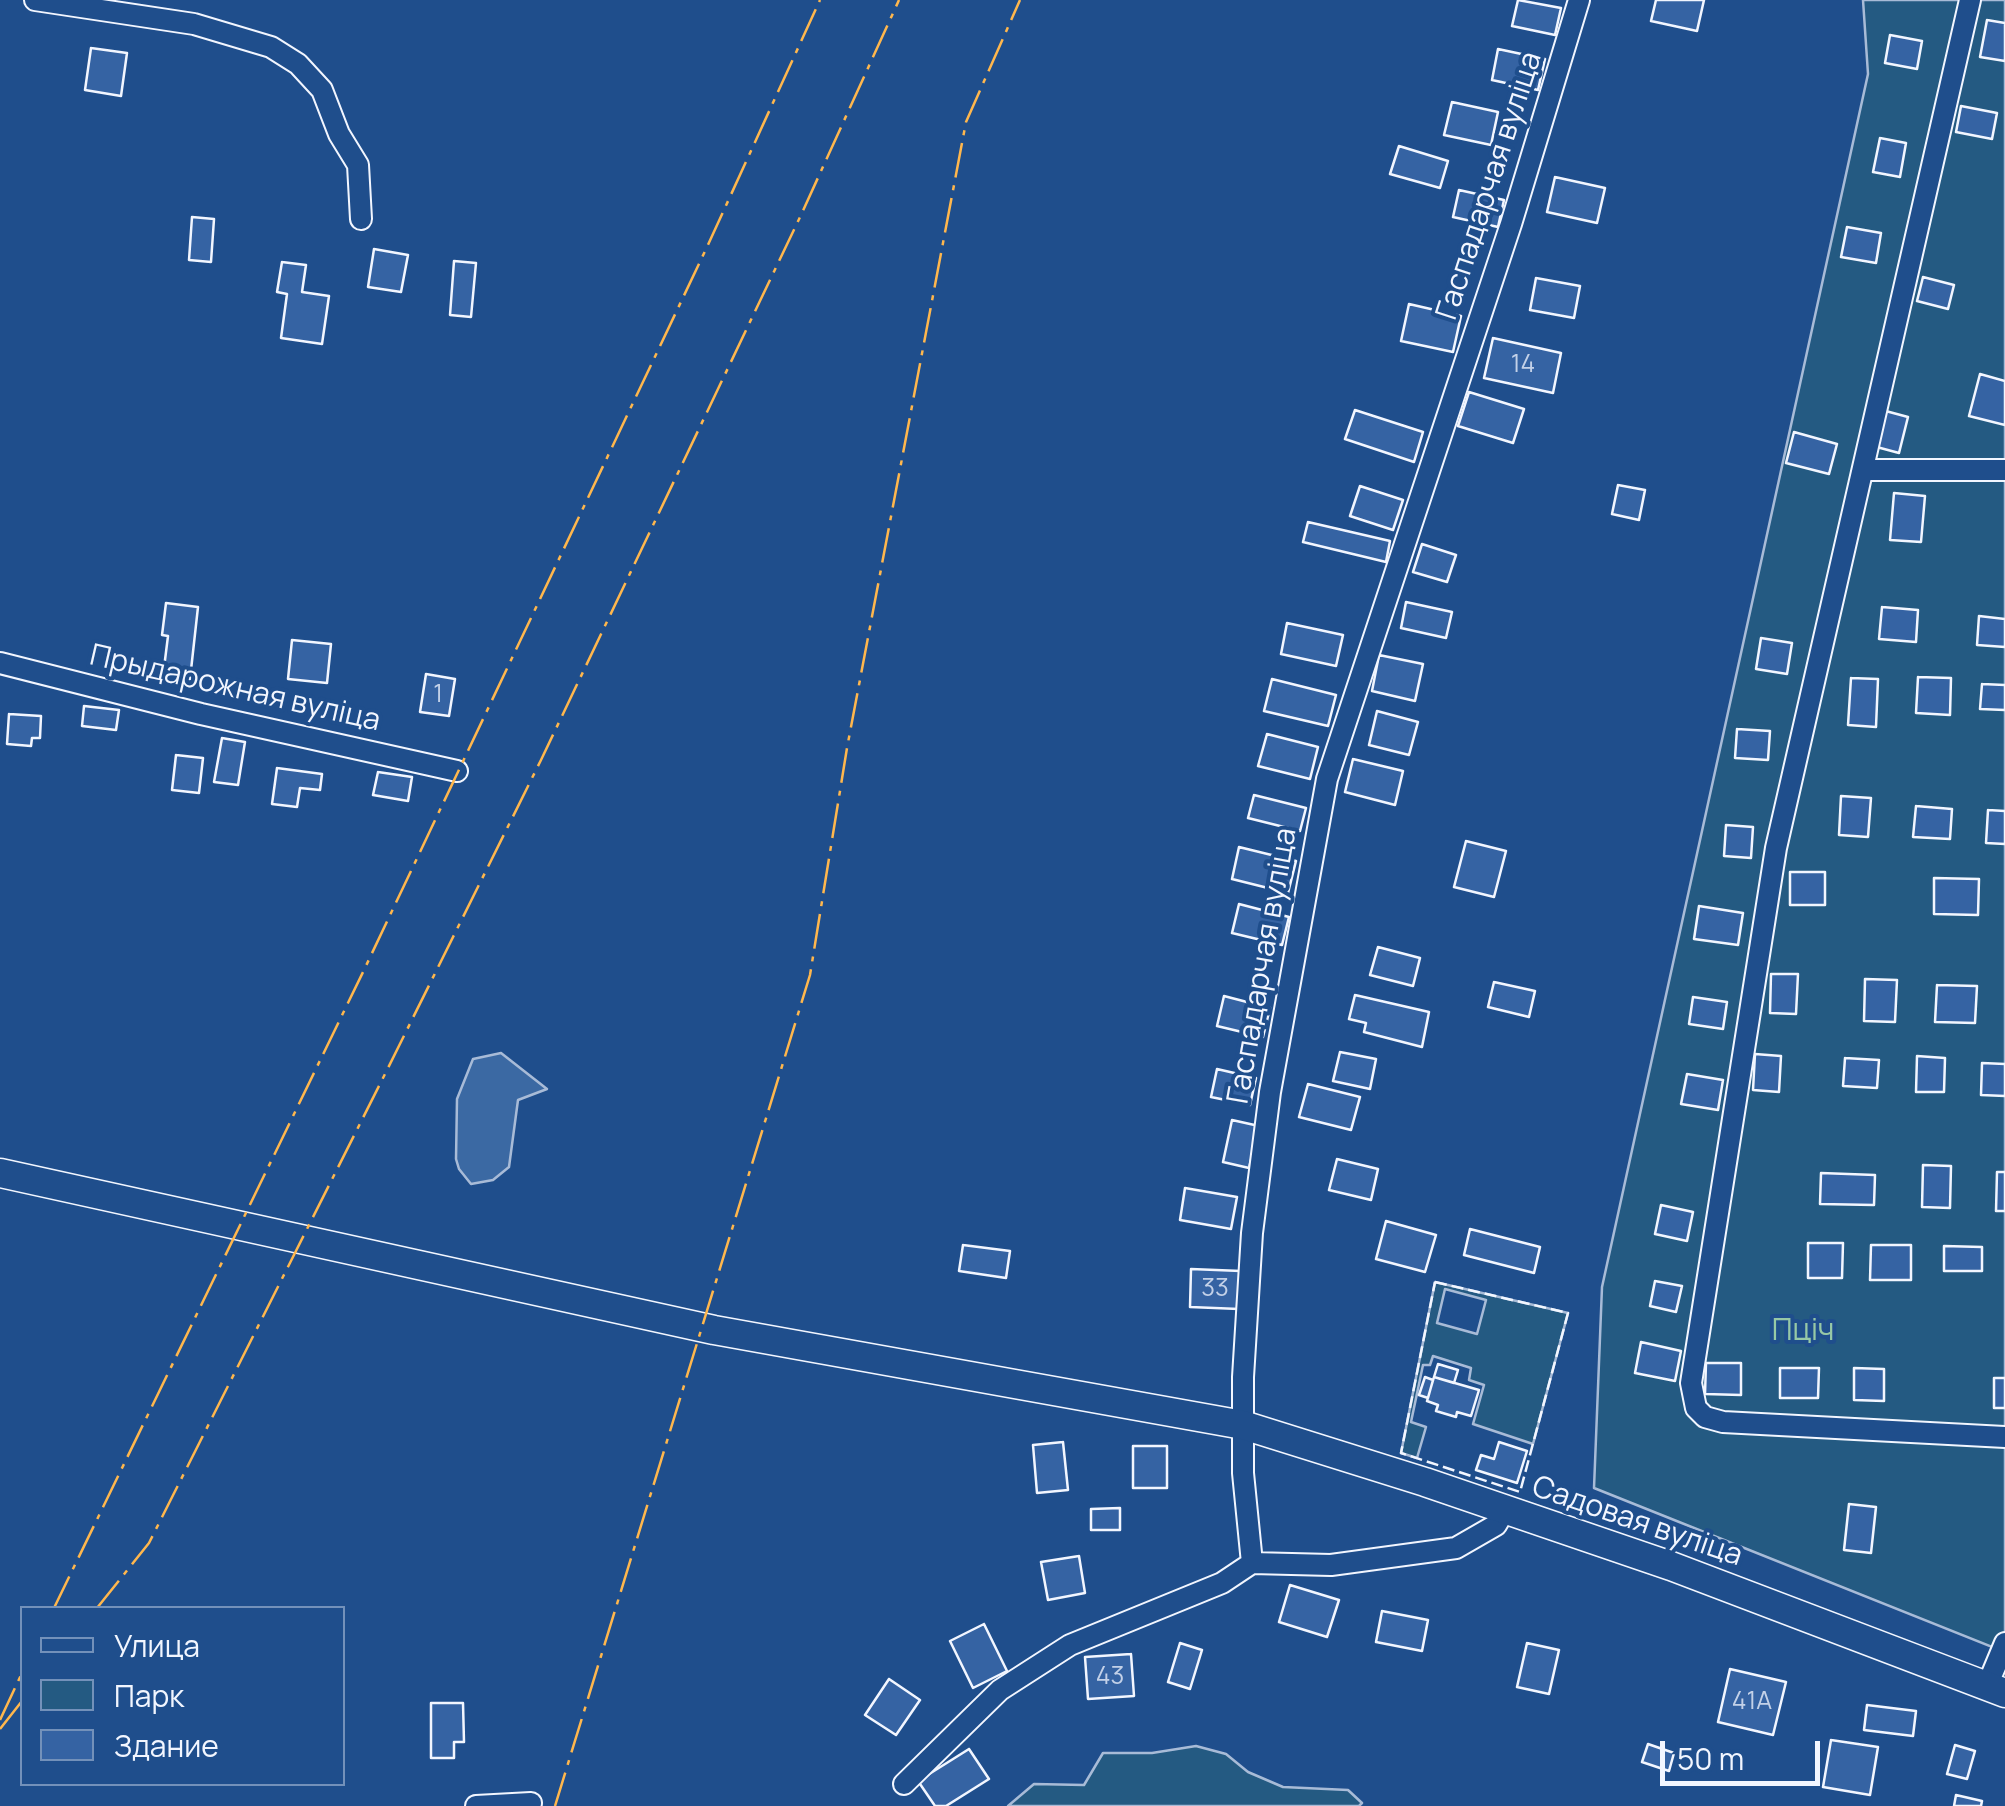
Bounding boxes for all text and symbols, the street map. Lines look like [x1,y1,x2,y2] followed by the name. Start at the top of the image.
[1430,48,1550,324] street label: Гаспадарчая вуліца
[1511,350,1535,380] house number: 14
[86,638,384,740] street label: Прыдарожная вуліца
[433,680,443,710] house number: 1
[1221,825,1305,1107] street label: Гаспадарчая вуліца
[1201,1274,1229,1304] house number: 33
[1772,1314,1834,1350] park label: Пціч
[1527,1469,1747,1575] street label: Садовая вуліца
[20,1606,345,1786] legend
[114,1625,200,1666] text: Улица
[1096,1662,1124,1692] house number: 43
[114,1675,184,1716] text: Парк
[1732,1687,1772,1717] house number: 41А
[1665,1721,1825,1783] scale bar
[114,1725,219,1766] text: Здание
[1677,1738,1744,1779] text: 50 m

